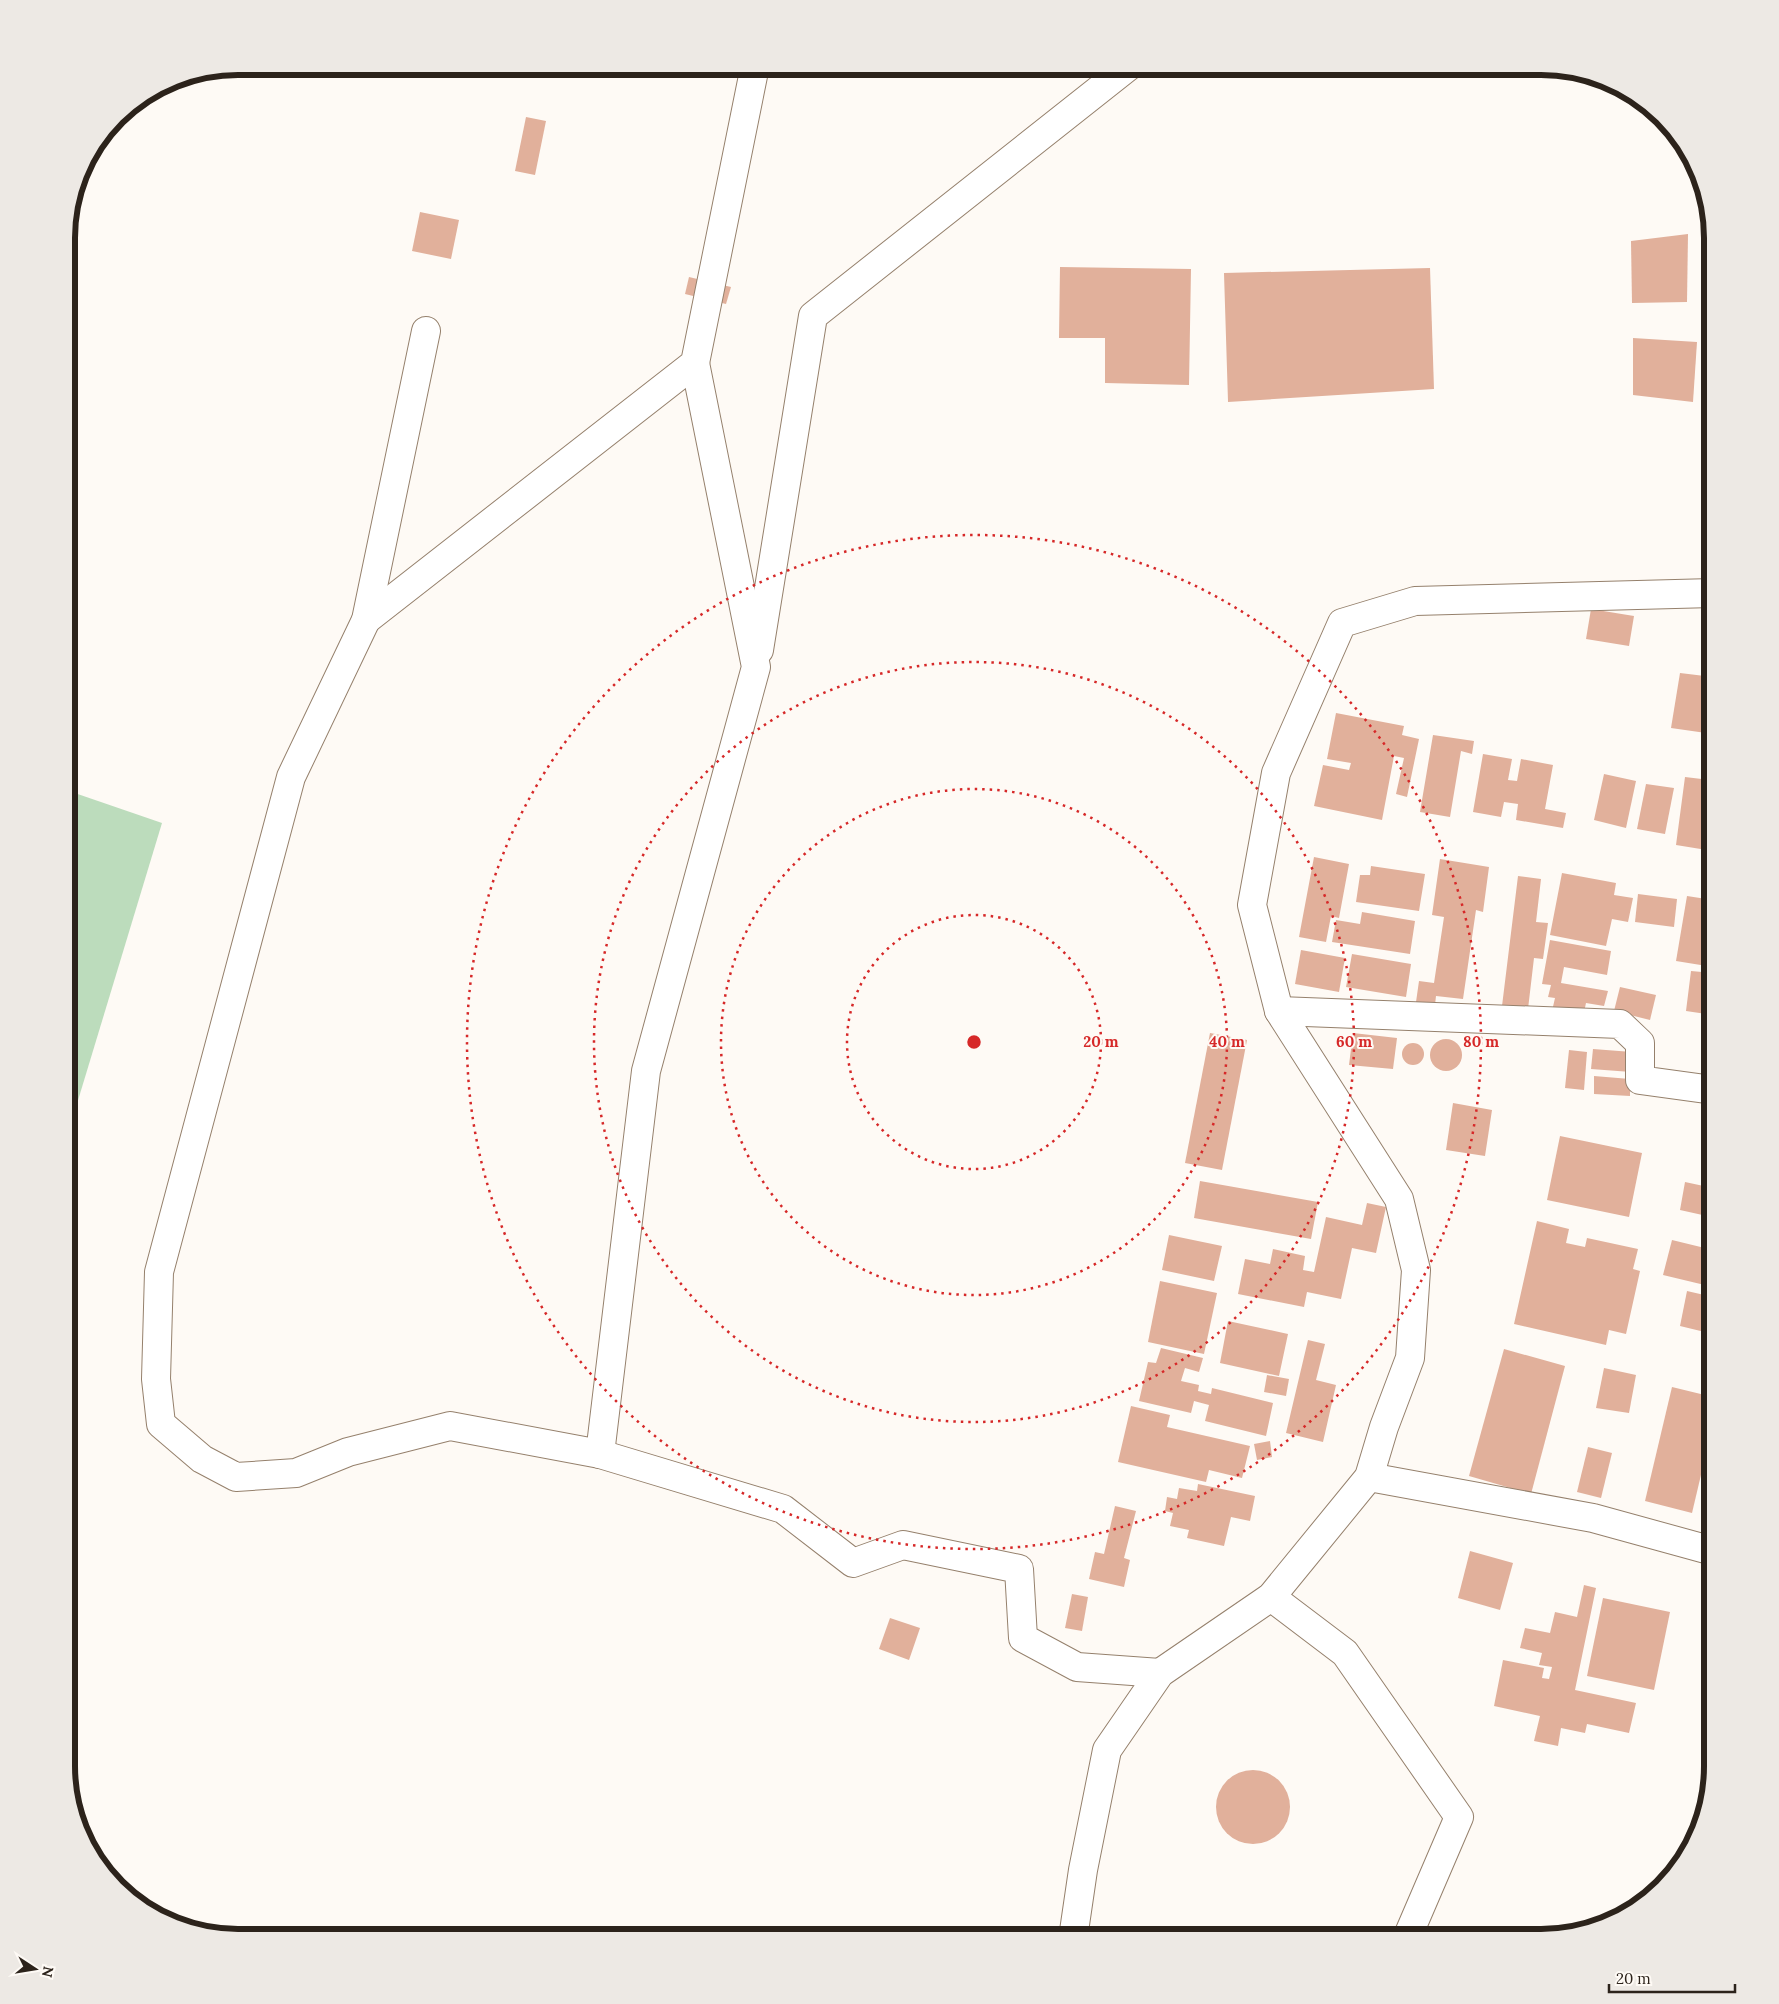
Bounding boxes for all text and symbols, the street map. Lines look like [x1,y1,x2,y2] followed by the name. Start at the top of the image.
[1083,1032,1119,1051] text: 20 m
[1209,1032,1245,1051] text: 40 m
[1336,1032,1372,1051] text: 60 m
[1463,1032,1499,1051] text: 80 m
[965,1033,983,1051] centre of rings
[10,1944,60,1994] north arrow
[1609,1962,1735,1994] scale bar
[38,1965,58,1979] text: N
[1616,1969,1651,1988] text: 20 m

